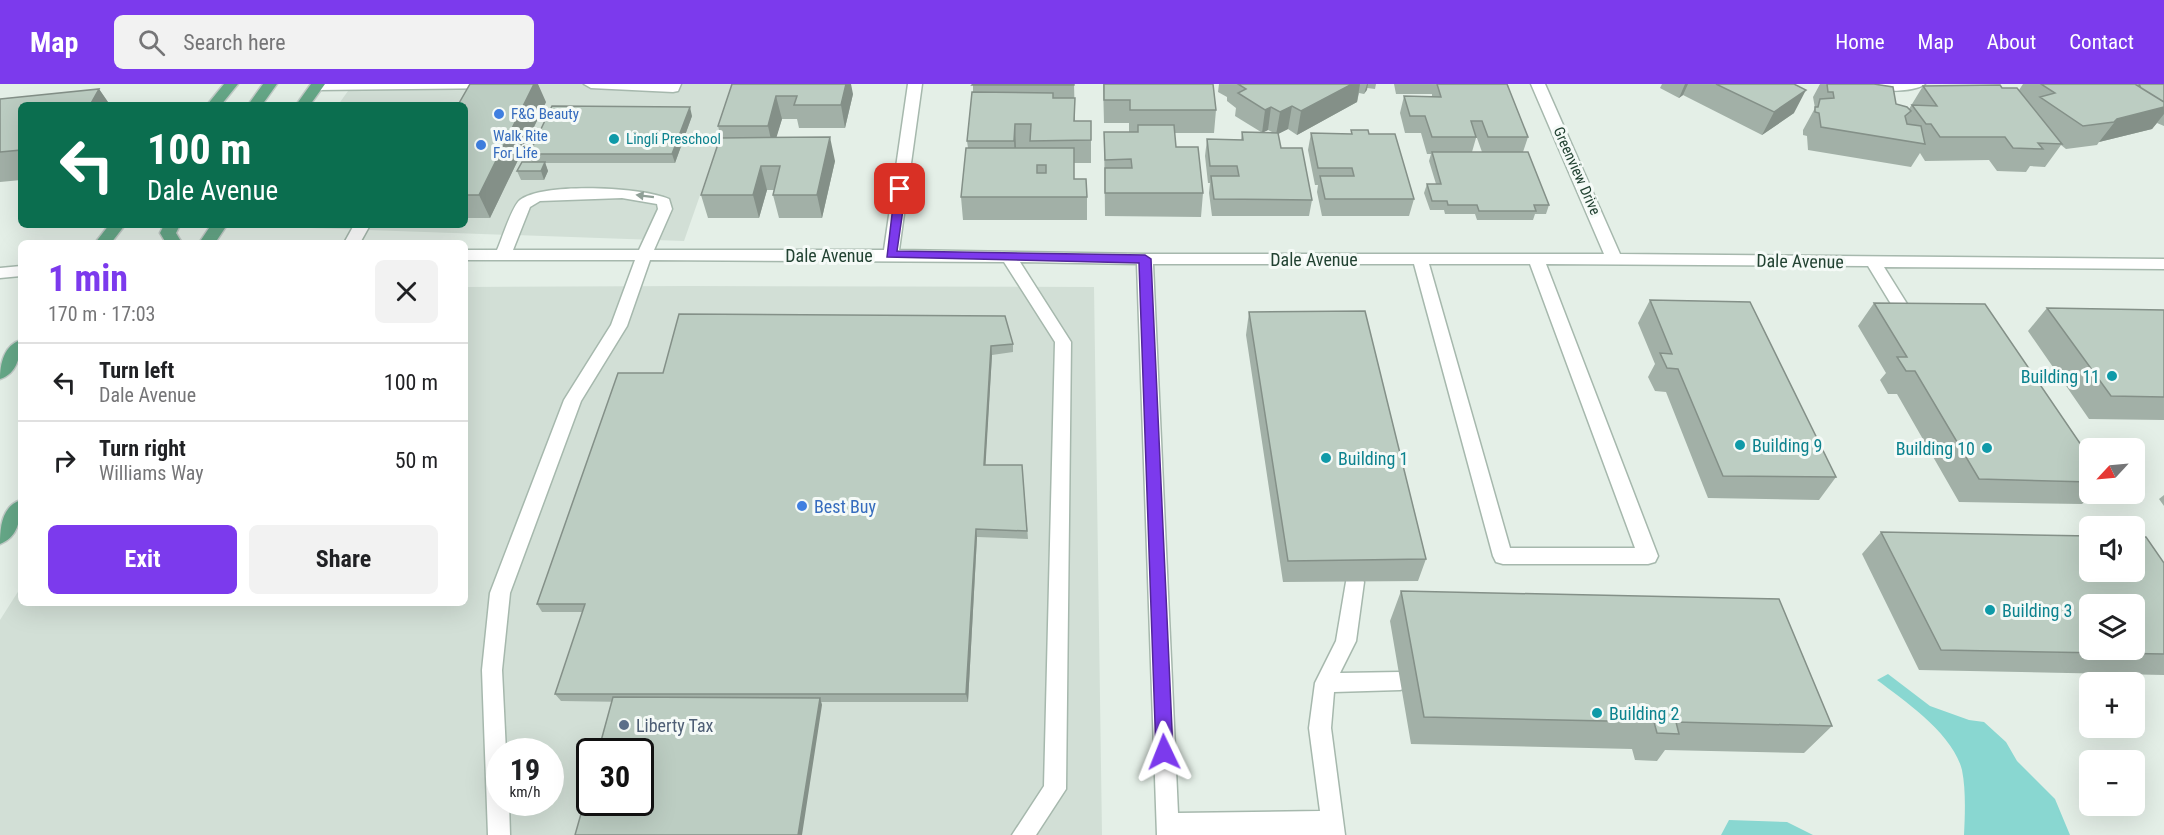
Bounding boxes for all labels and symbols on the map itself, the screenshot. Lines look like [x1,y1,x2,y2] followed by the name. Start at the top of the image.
[511,105,579,123] place label: F&G Beauty
[492,107,506,121] marker: F&G Beauty
[1550,124,1604,218] street label: Greenview Drive
[493,127,548,162] place label: Walk Rite For Life
[626,130,721,148] place label: Lingli Preschool
[607,132,621,146] marker: Lingli Preschool
[474,138,488,152] marker: Walk Rite For Life
[874,163,925,214] pin
[635,191,654,200] one-way arrow
[785,245,873,266] street label: Dale Avenue
[1270,249,1358,270] street label: Dale Avenue
[1756,250,1844,272] street label: Dale Avenue
[2021,366,2100,387] place label: Building 11
[2105,369,2119,383] marker: Building 11
[1752,435,1822,456] place label: Building 9
[1733,438,1747,452] marker: Building 9
[1896,438,1975,459] place label: Building 10
[2079,438,2145,504] north arrow
[1980,441,1994,455] marker: Building 10
[1338,448,1408,469] place label: Building 1
[1319,451,1333,465] marker: Building 1
[814,496,876,517] place label: Best Buy
[795,499,809,513] marker: Best Buy
[2002,600,2072,621] place label: Building 3
[1983,603,1997,617] marker: Building 3
[1609,703,1680,724] place label: Building 2
[1590,706,1604,720] marker: Building 2
[636,715,714,736] place label: Liberty Tax
[617,718,631,732] marker: Liberty Tax
[1132,720,1196,784] position arrow
[576,738,654,816] speed limit sign: 30

